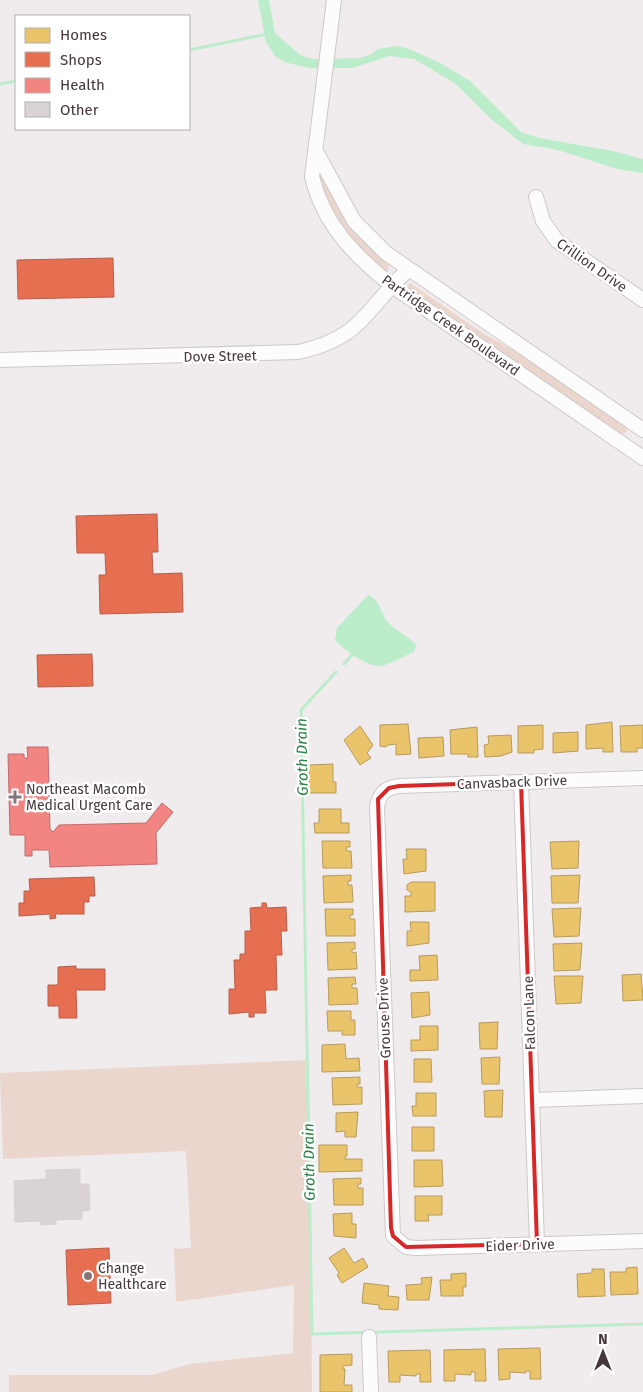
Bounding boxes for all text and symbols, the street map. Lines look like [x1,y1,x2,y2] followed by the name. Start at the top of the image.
[15,15,190,130] legend
[60,26,107,44] text: Homes
[60,51,102,69] text: Shops
[60,76,105,94] text: Health
[60,101,99,119] text: Other
[553,235,630,296] street label: Crillion Drive
[379,271,523,380] street label: Partridge Creek Boulevard
[183,347,258,366] street label: Dove Street
[292,718,312,796] water label: Groth Drain
[457,772,567,793] street label: Canvasback Drive
[26,781,153,814] place label: Northeast Macomb Medical Urgent Care
[8,790,22,804] marker: Northeast Macomb Medical Urgent Care
[520,976,539,1050] street label: Falcon Lane
[375,977,394,1059] street label: Grouse Drive
[299,1123,319,1201] water label: Groth Drain
[485,1236,555,1255] street label: Eider Drive
[98,1260,167,1293] place label: Change Healthcare
[82,1270,94,1282] marker: Change Healthcare
[578,1327,628,1377] north arrow
[598,1331,608,1348] text: N

